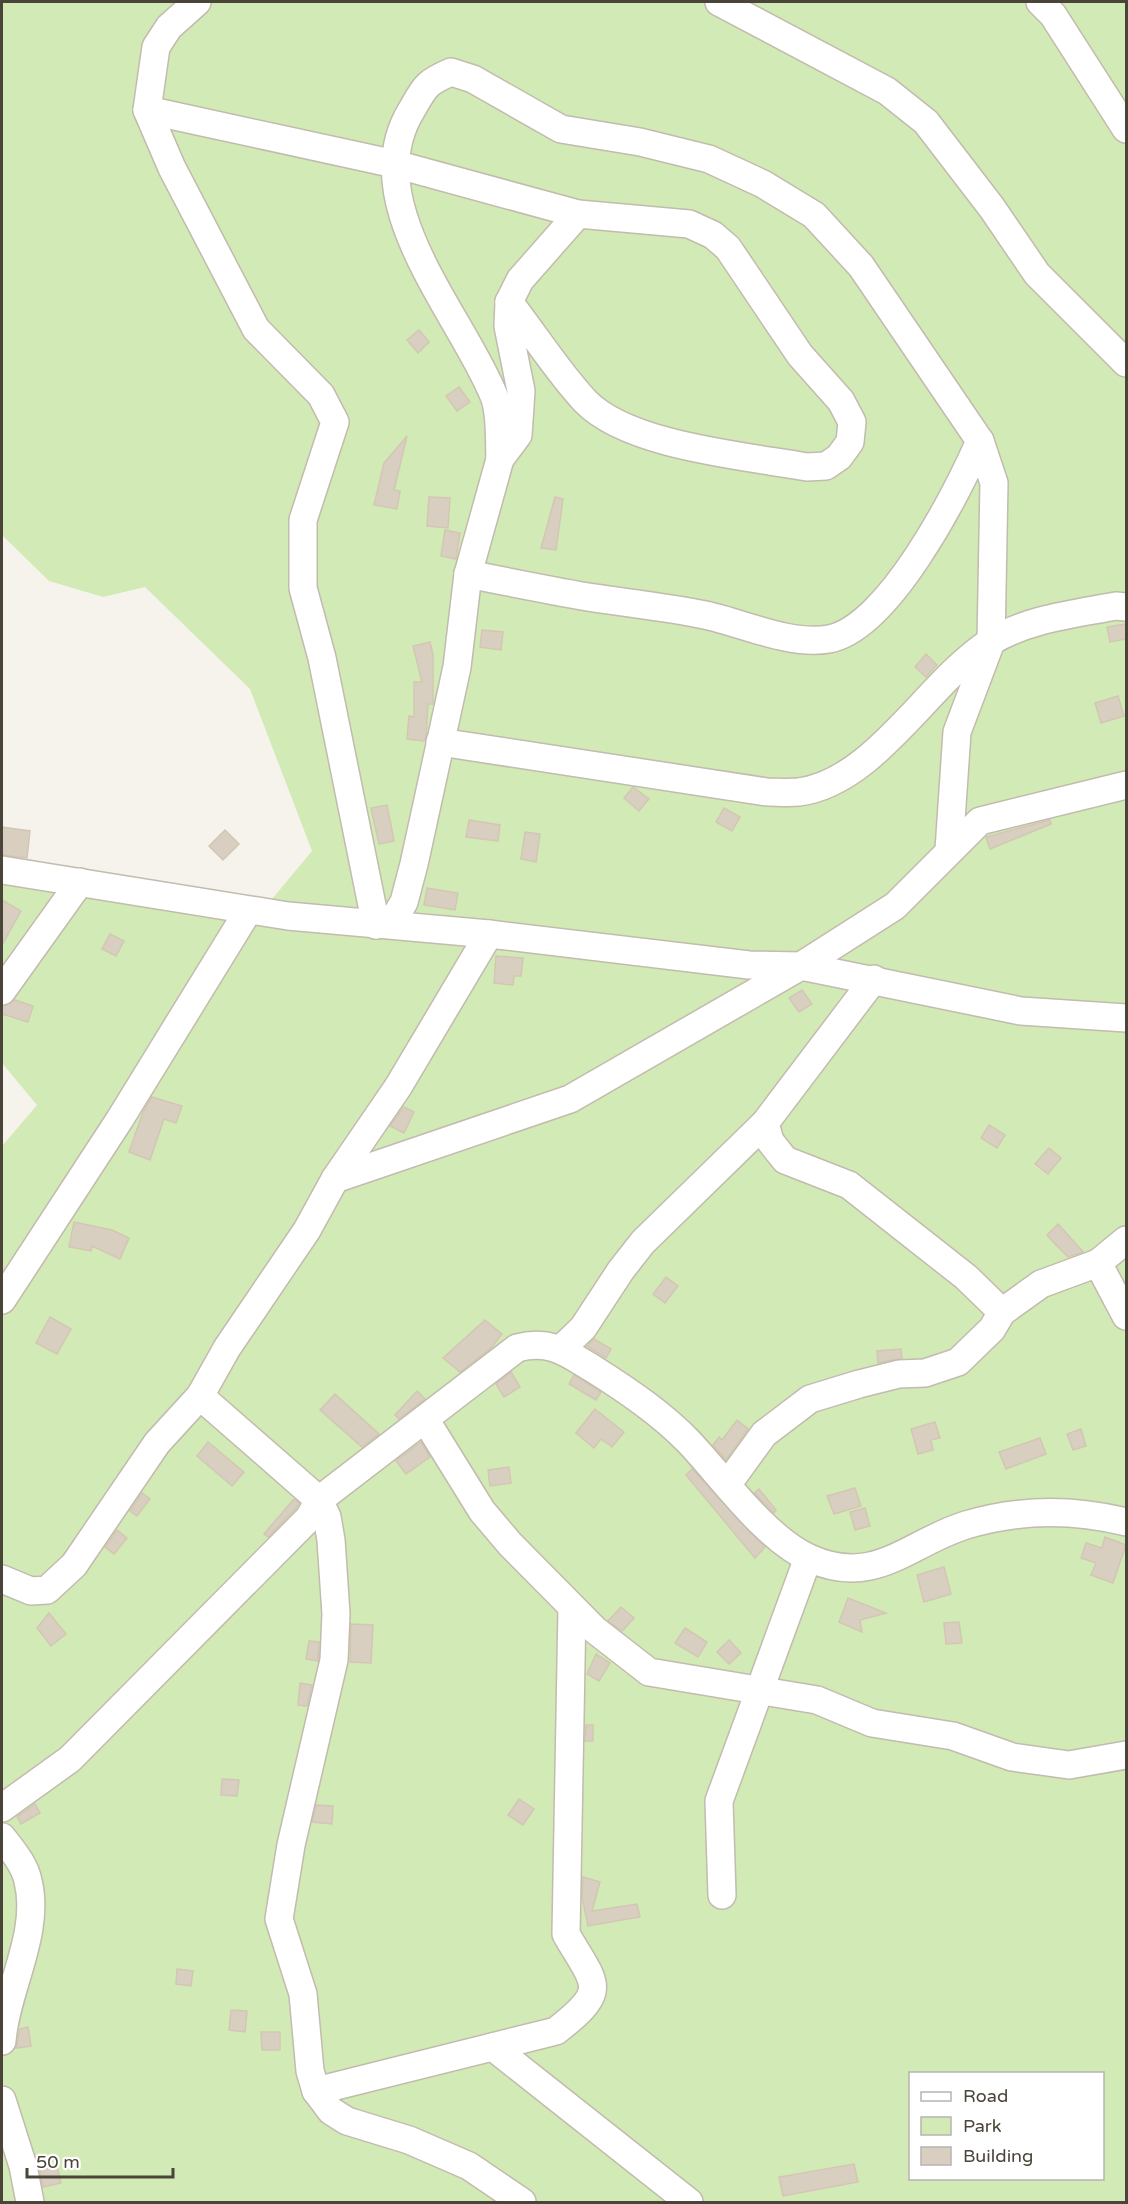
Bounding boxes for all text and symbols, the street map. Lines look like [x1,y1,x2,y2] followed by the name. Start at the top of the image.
[909,2072,1104,2180] legend
[963,2085,1008,2107] text: Road
[963,2115,1002,2137] text: Park
[27,2141,172,2179] scale bar
[963,2145,1033,2167] text: Building
[36,2151,80,2173] text: 50 m

